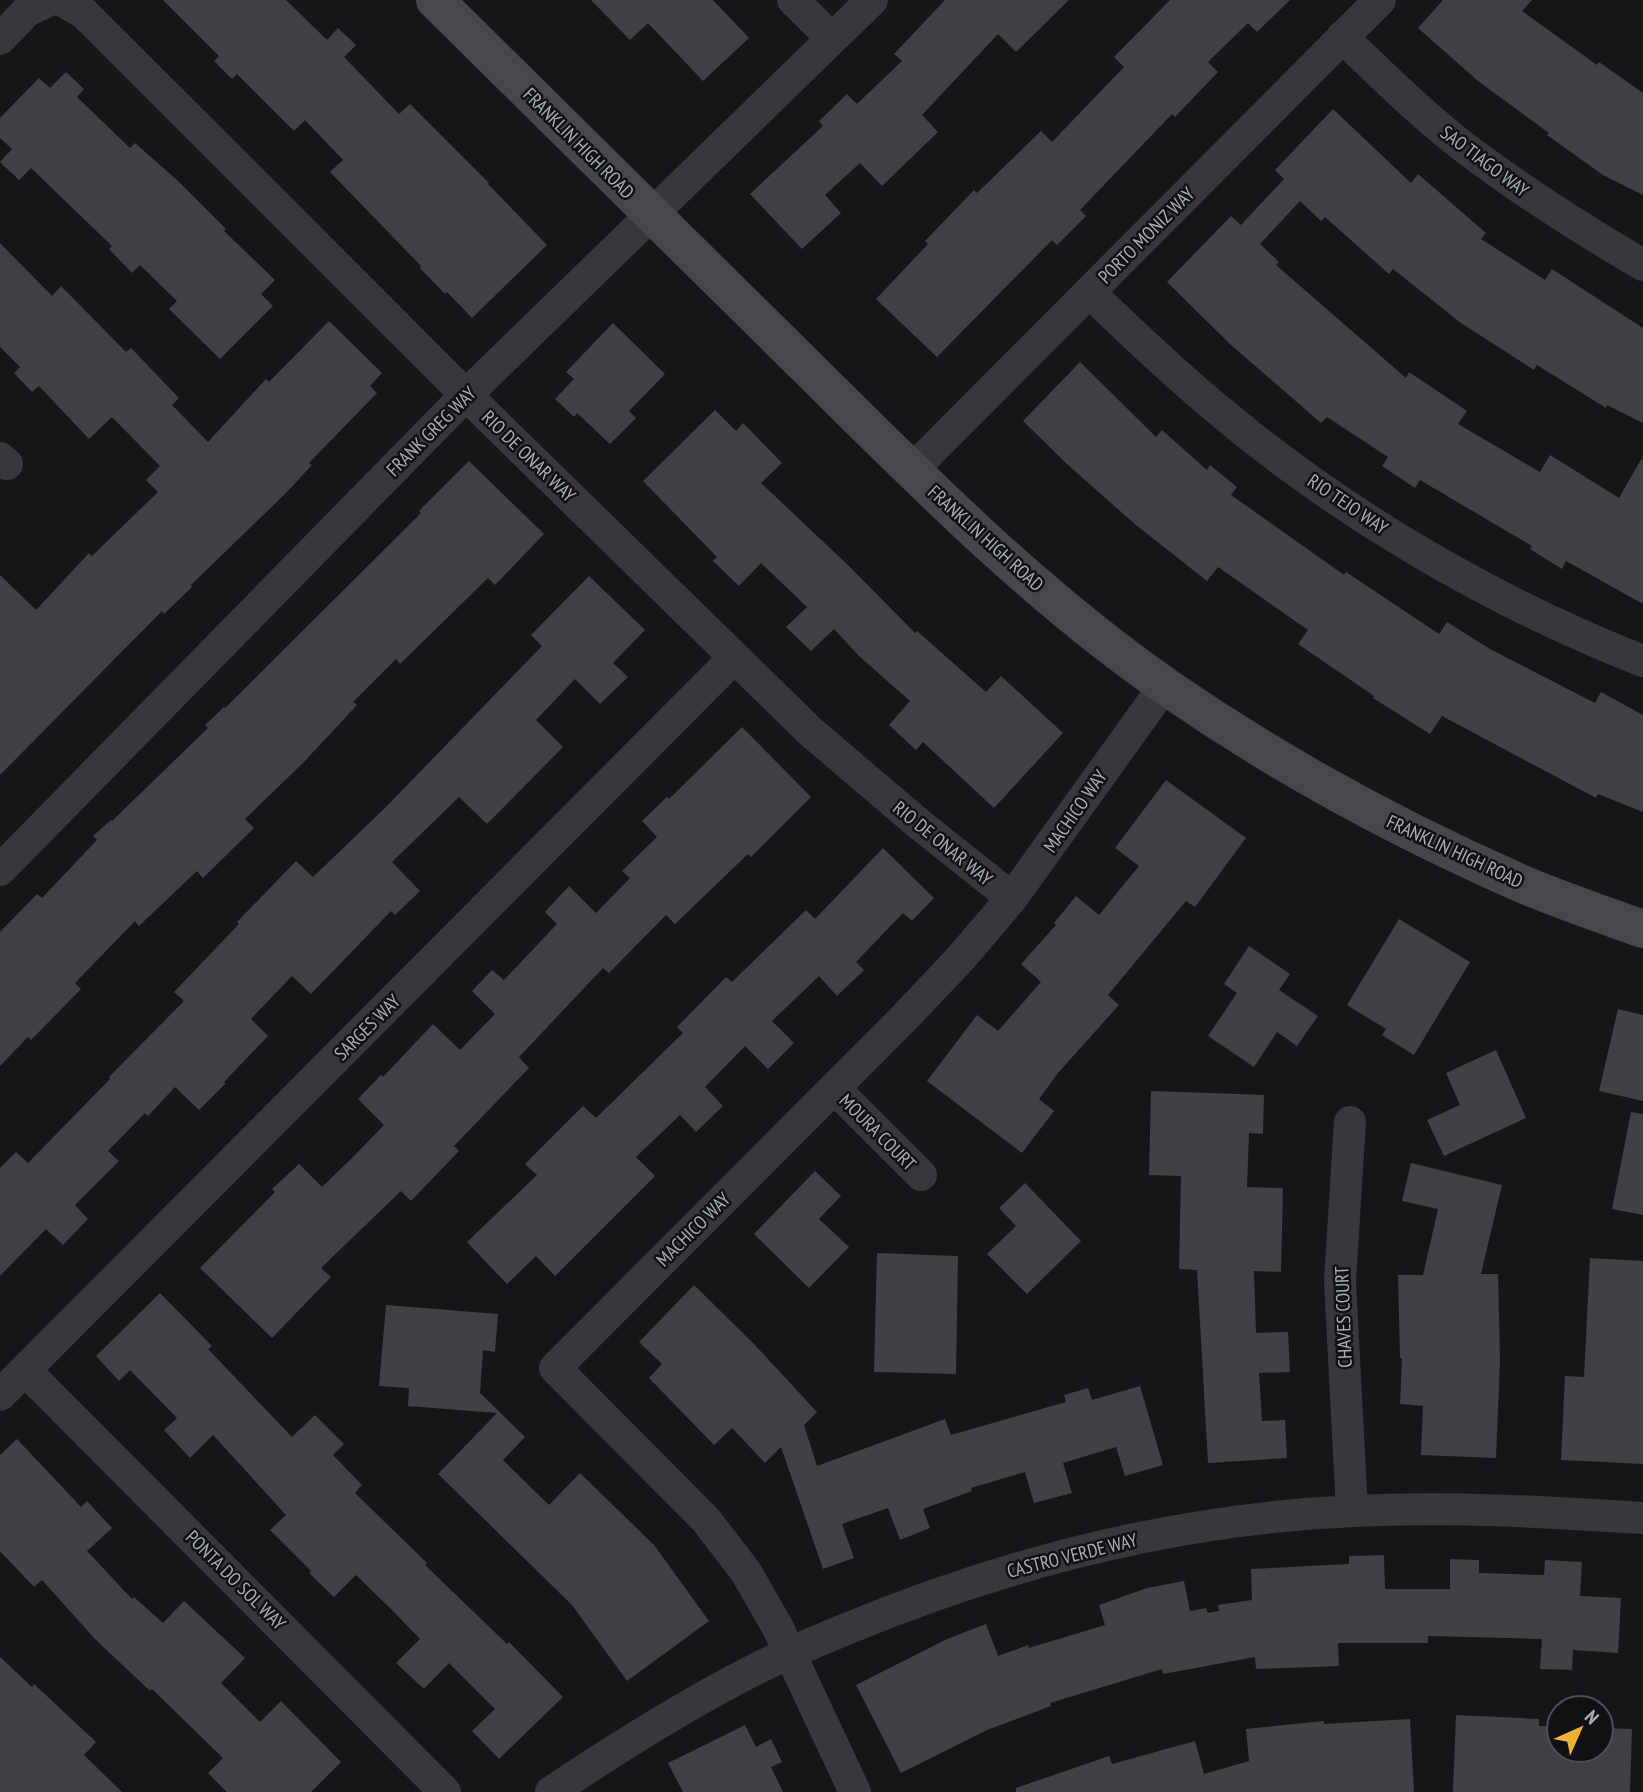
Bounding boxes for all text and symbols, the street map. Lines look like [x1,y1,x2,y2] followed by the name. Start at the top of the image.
[518,82,640,204] street label: FRANKLIN HIGH ROAD
[1436,120,1534,202] street label: SAO TIAGO WAY
[1093,181,1200,288] street label: PORTO MONIZ WAY
[381,381,481,481] street label: FRANK GREG WAY
[477,405,581,507] street label: RIO DE ONAR WAY
[1303,468,1393,540] street label: RIO TEJO WAY
[923,480,1049,596] street label: FRANKLIN HIGH ROAD
[1038,765,1112,857] street label: MACHICO WAY
[888,795,998,891] street label: RIO DE ONAR WAY
[1383,809,1527,893] street label: FRANKLIN HIGH ROAD
[329,989,405,1065] street label: SARGES WAY
[835,1089,922,1176] street label: MOURA COURT
[651,1187,735,1271] street label: MACHICO WAY
[1329,1265,1357,1368] street label: CHAVES COURT
[181,1525,291,1635] street label: PONTA DO SOL WAY
[1004,1527,1140,1583] street label: CASTRO VERDE WAY
[1545,1694,1615,1764] north arrow
[1580,1705,1604,1729] text: N

